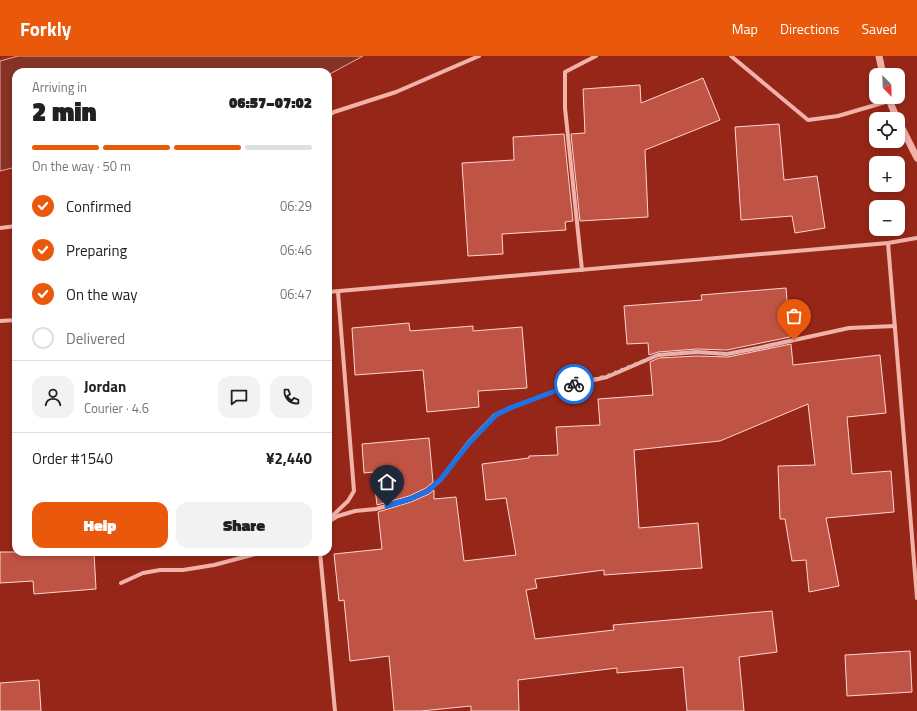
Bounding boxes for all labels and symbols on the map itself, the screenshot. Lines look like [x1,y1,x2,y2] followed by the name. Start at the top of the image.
[869,68,905,104] north arrow
[777,299,811,340] pin
[554,364,594,404] courier
[370,465,404,506] pin

